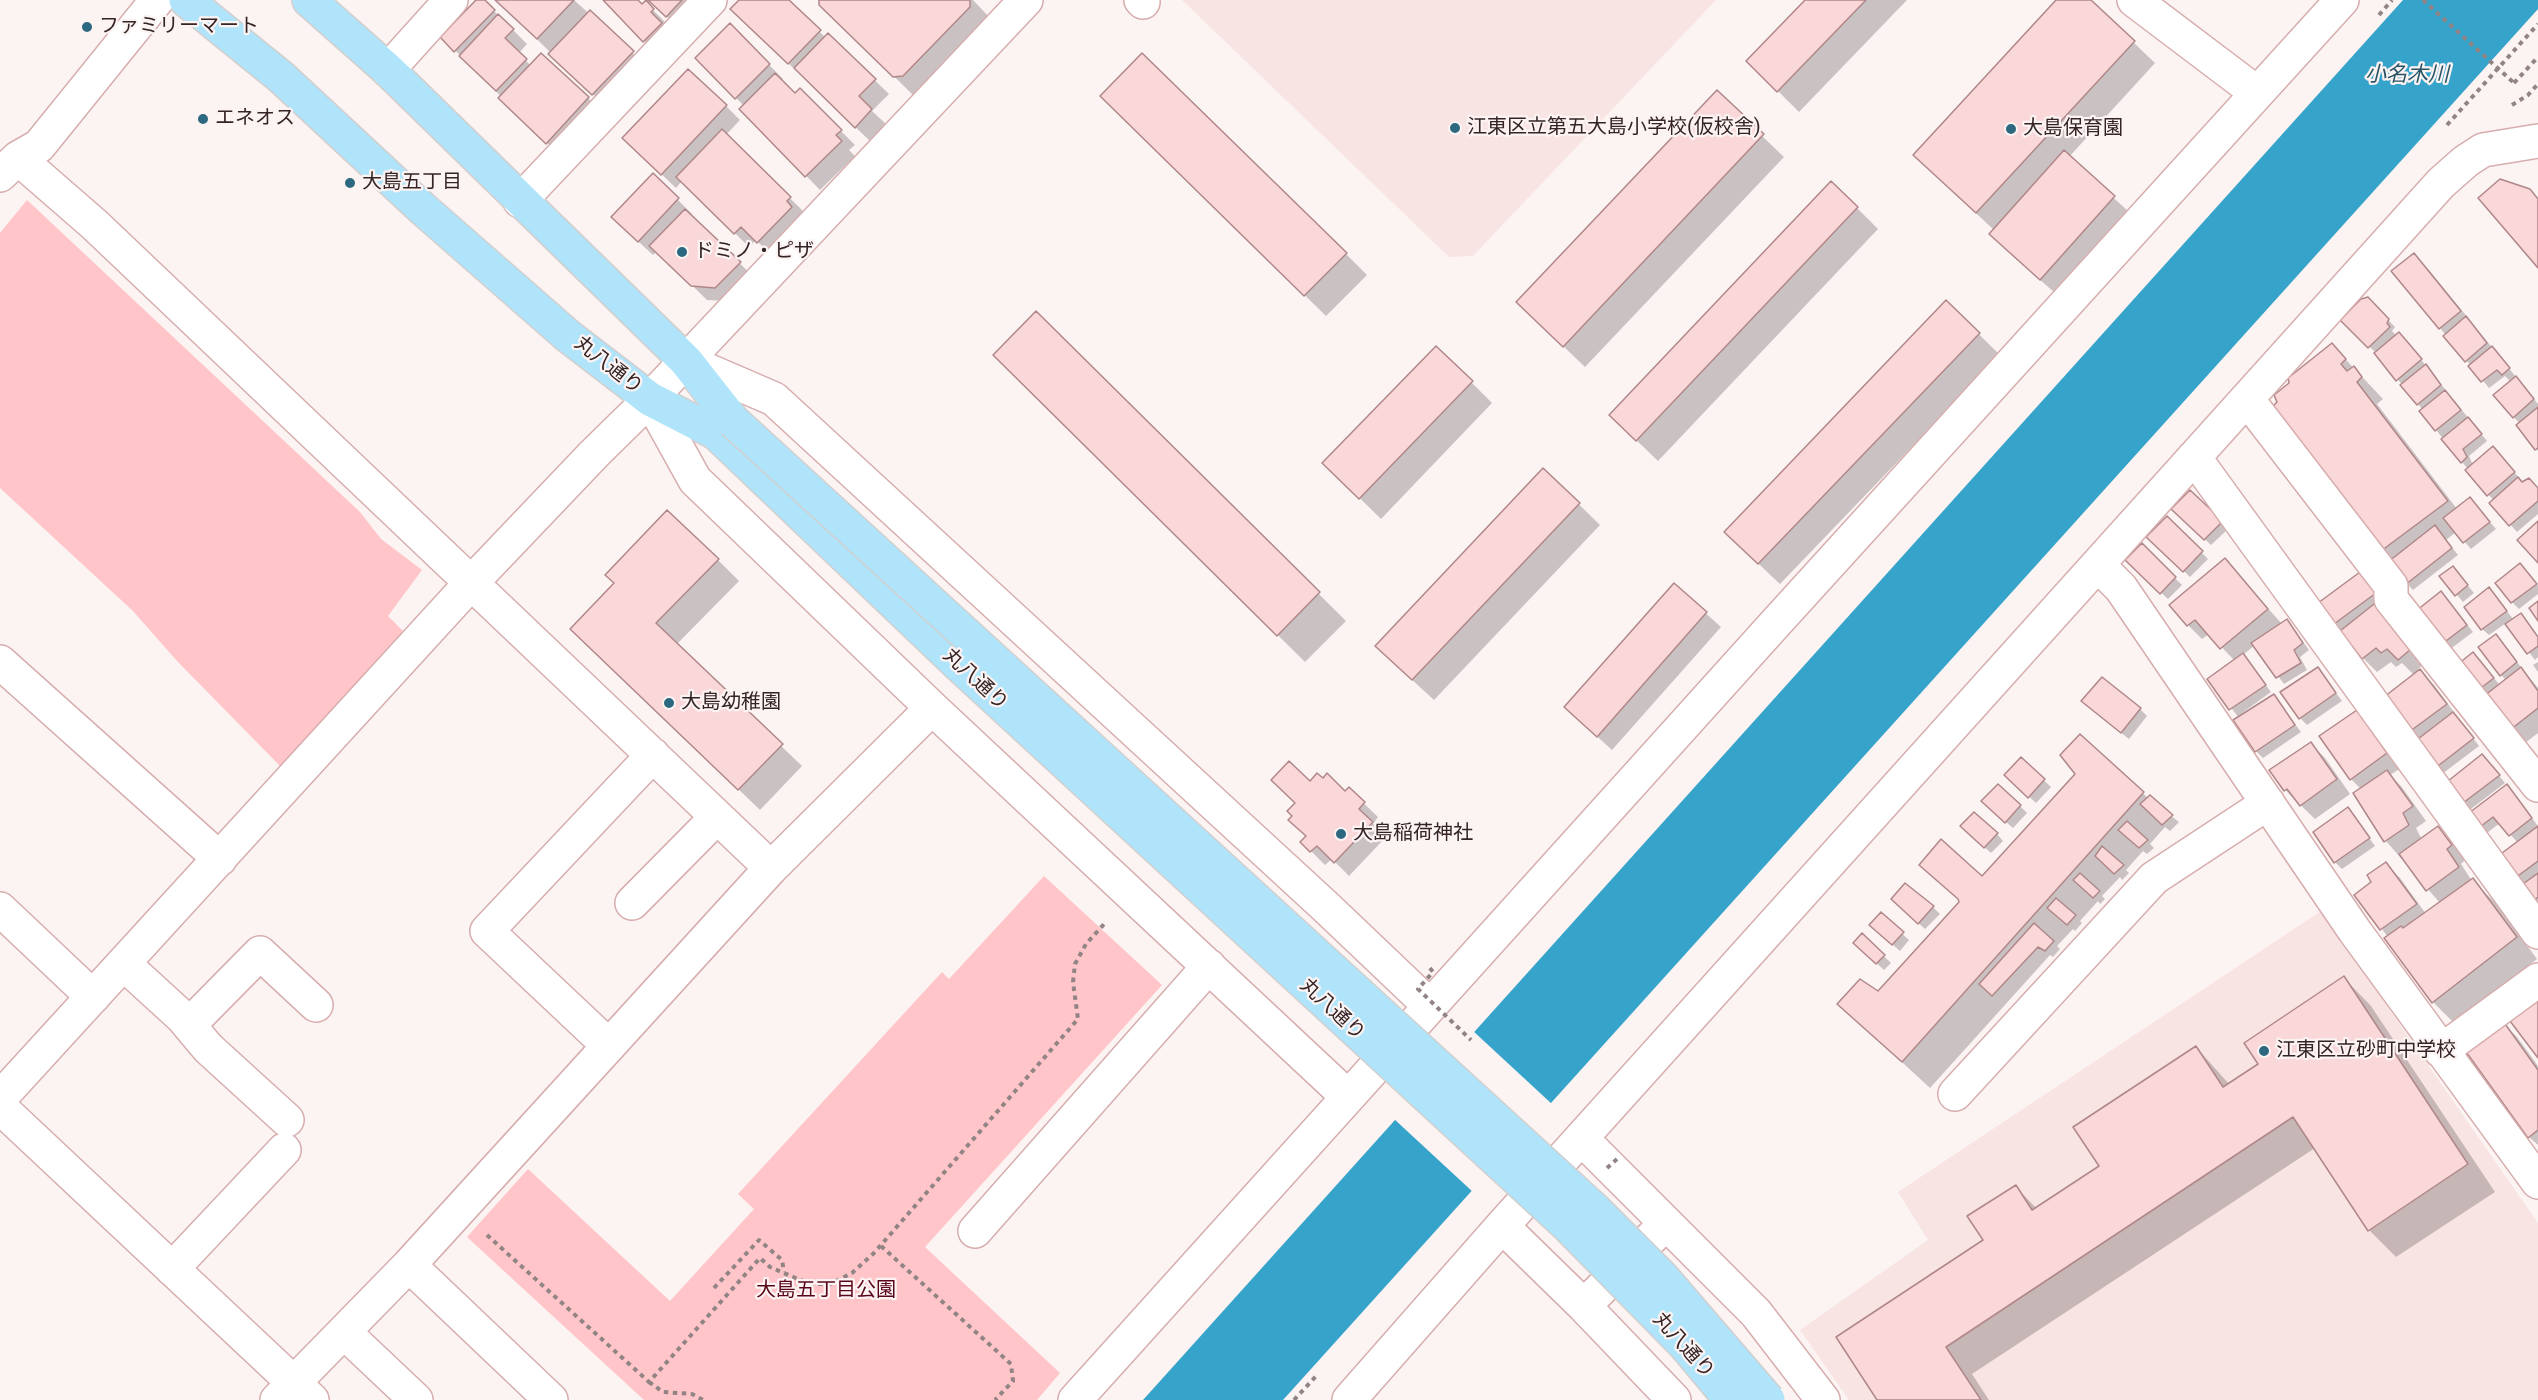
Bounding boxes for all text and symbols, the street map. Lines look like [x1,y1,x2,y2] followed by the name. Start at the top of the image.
[99,15,259,39] place label: ファミリーマート
[80,20,94,34] marker: ファミリーマート
[2365,63,2449,89] water label: 小名木川
[215,107,295,131] place label: エネオス
[196,112,210,126] marker: エネオス
[1467,116,1761,140] place label: 江東区立第五大島小学校(仮校舎)
[2023,117,2123,141] place label: 大島保育園
[1448,121,1462,135] marker: 江東区立第五大島小学校(仮校舎)
[2004,122,2018,136] marker: 大島保育園
[362,171,462,195] place label: 大島五丁目
[343,176,357,190] marker: 大島五丁目
[694,240,814,264] place label: ドミノ・ピザ
[675,245,689,259] marker: ドミノ・ピザ
[569,332,647,400] street label: 丸八通り
[938,644,1012,716] street label: 丸八通り
[681,691,781,715] place label: 大島幼稚園
[662,696,676,710] marker: 大島幼稚園
[1353,822,1473,846] place label: 大島稲荷神社
[1334,827,1348,841] marker: 大島稲荷神社
[1295,974,1369,1046] street label: 丸八通り
[2276,1039,2456,1063] place label: 江東区立砂町中学校
[2257,1044,2271,1058] marker: 江東区立砂町中学校
[756,1279,896,1303] park label: 大島五丁目公園
[1647,1308,1719,1384] street label: 丸八通り

